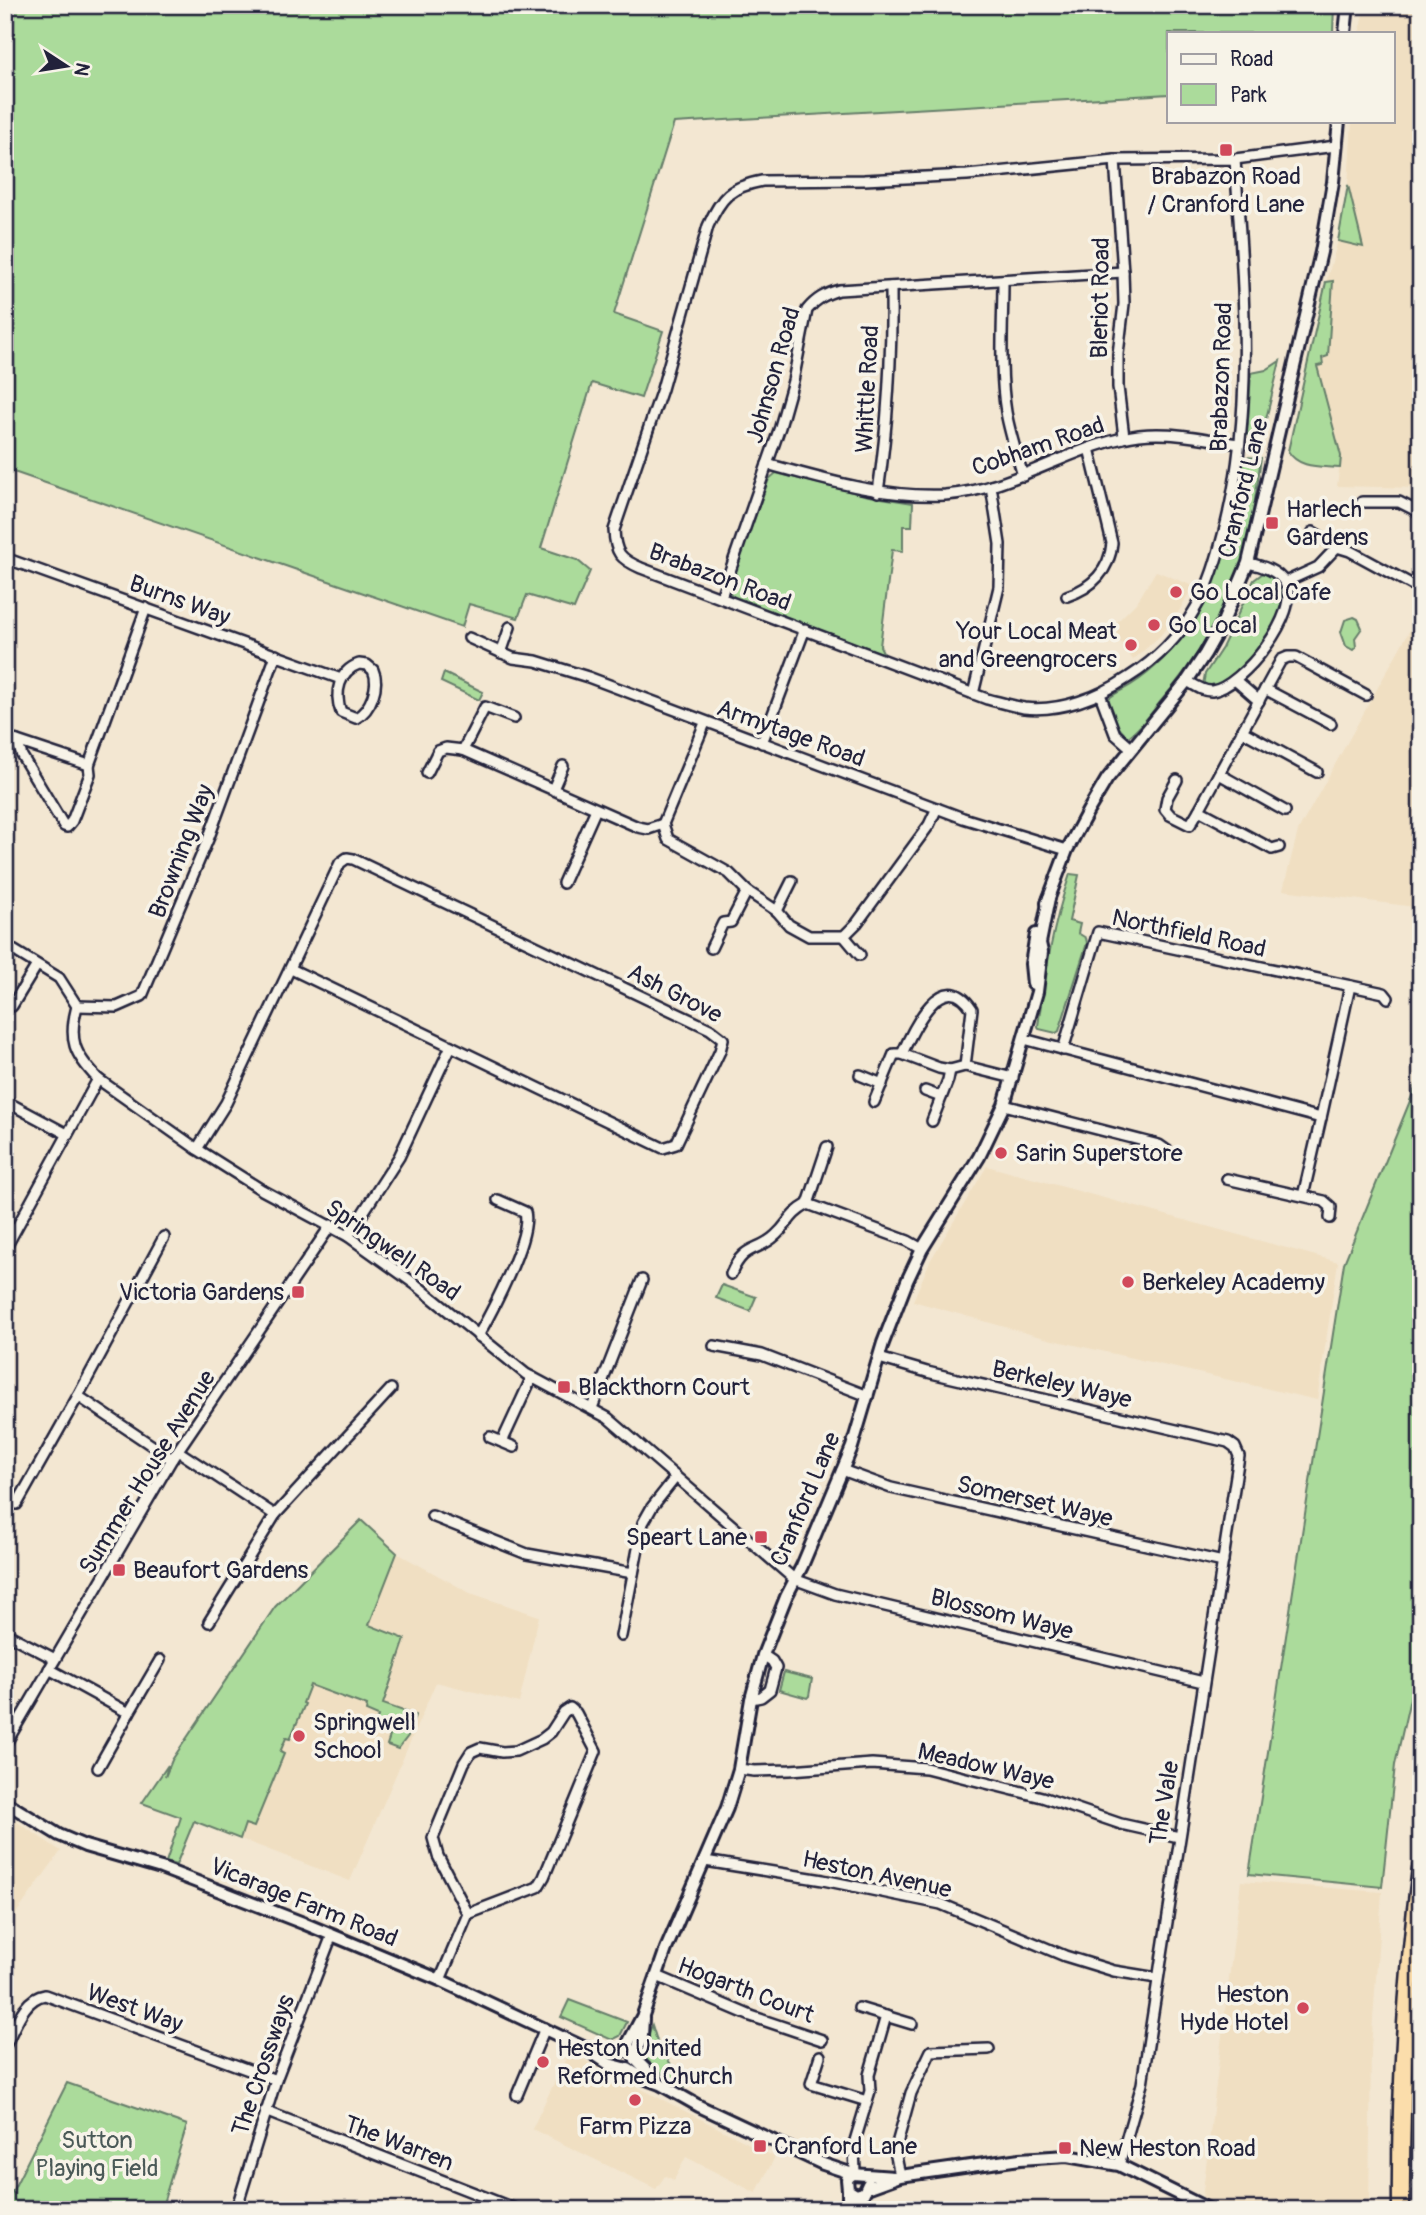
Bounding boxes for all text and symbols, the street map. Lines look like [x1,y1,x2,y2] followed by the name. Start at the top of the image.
[32,32,102,102] north arrow
[1167,32,1394,122] legend
[1230,46,1274,73] text: Road
[69,61,95,78] text: N
[1230,82,1267,109] text: Park
[1218,142,1234,158] marker: Brabazon Road / Cranford Lane
[1148,162,1305,219] place label: Brabazon Road / Cranford Lane
[1085,237,1116,359] street label: Bleriot Road
[1204,302,1239,452] street label: Brabazon Road
[740,304,807,447] street label: Johnson Road
[850,324,885,454] street label: Whittle Road
[968,410,1108,483] street label: Cobham Road
[1212,415,1275,561] street label: Cranford Lane
[1286,495,1369,552] place label: Harlech Gardens
[1264,515,1280,531] marker: Harlech Gardens
[645,537,795,618] street label: Brabazon Road
[125,569,234,632] street label: Burns Way
[1190,578,1331,607] place label: Go Local Cafe
[1168,584,1184,600] marker: Go Local Cafe
[1168,611,1258,640] place label: Go Local
[939,617,1117,674] place label: Your Local Meat and Greengrocers
[1146,617,1162,633] marker: Go Local
[1123,637,1139,653] marker: Your Local Meat and Greengrocers
[713,693,869,774] street label: Armytage Road
[143,780,220,922] street label: Browning Way
[1109,903,1269,964] street label: Northfield Road
[623,957,727,1030] street label: Ash Grove
[1015,1139,1183,1168] place label: Sarin Superstore
[993,1145,1009,1161] marker: Sarin Superstore
[320,1193,466,1308] street label: Springwell Road
[1142,1268,1325,1297] place label: Berkeley Academy
[1120,1274,1136,1290] marker: Berkeley Academy
[119,1278,284,1307] place label: Victoria Gardens
[290,1284,306,1300] marker: Victoria Gardens
[989,1354,1135,1415] street label: Berkeley Waye
[73,1365,222,1580] street label: Summer House Avenue
[578,1373,750,1402] place label: Blackthorn Court
[556,1379,572,1395] marker: Blackthorn Court
[764,1428,847,1571] street label: Cranford Lane
[954,1469,1116,1534] street label: Somerset Waye
[626,1523,747,1552] place label: Speart Lane
[753,1529,769,1545] marker: Speart Lane
[133,1556,308,1585] place label: Beaufort Gardens
[111,1562,127,1578] marker: Beaufort Gardens
[928,1583,1076,1646] street label: Blossom Waye
[313,1708,416,1765] place label: Springwell School
[291,1728,307,1744] marker: Springwell School
[915,1737,1057,1796] street label: Meadow Waye
[1144,1759,1185,1847] street label: The Vale
[800,1845,954,1904] street label: Heston Avenue
[206,1852,402,1953] street label: Vicarage Farm Road
[673,1951,819,2030] street label: Hogarth Court
[83,1978,187,2039] street label: West Way
[1179,1980,1289,2037] place label: Heston Hyde Hotel
[226,1991,301,2139] street label: The Crossways
[1295,2000,1311,2016] marker: Heston Hyde Hotel
[557,2034,733,2091] place label: Heston United Reformed Church
[535,2054,551,2070] marker: Heston United Reformed Church
[627,2092,643,2108] marker: Farm Pizza
[340,2109,458,2178] street label: The Warren
[579,2112,691,2141] place label: Farm Pizza
[35,2126,159,2183] park label: Sutton Playing Field
[774,2132,917,2161] place label: Cranford Lane
[1079,2134,1256,2163] place label: New Heston Road
[752,2138,768,2154] marker: Cranford Lane
[1057,2140,1073,2156] marker: New Heston Road

